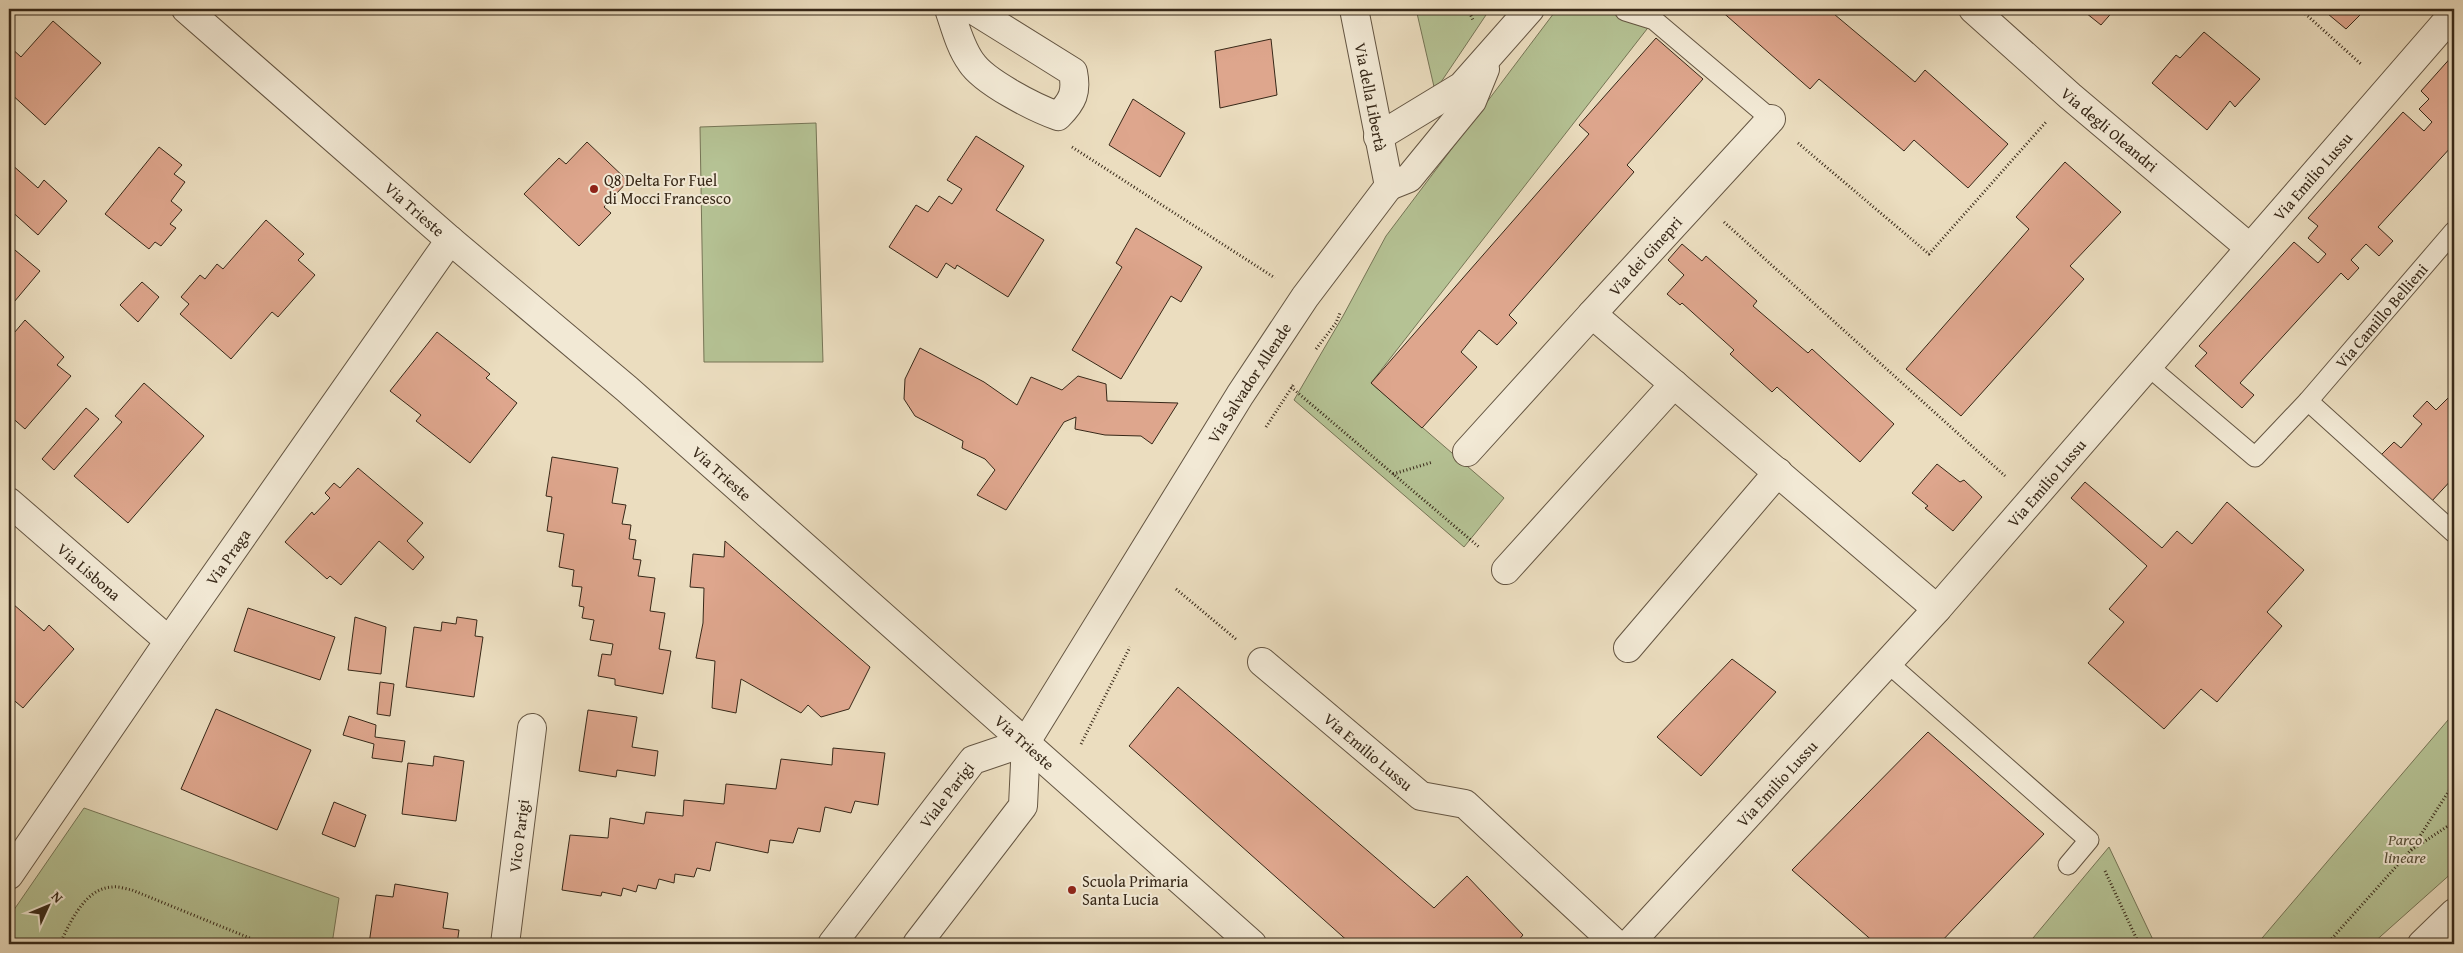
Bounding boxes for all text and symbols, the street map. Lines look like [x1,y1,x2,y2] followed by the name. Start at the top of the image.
[1349,41,1393,154] street label: Via della Libertà
[2056,81,2164,178] street label: Via degli Oleandri
[2267,126,2358,226] street label: Via Emilio Lussu
[604,168,731,210] place label: Q8 Delta For Fuel di Mocci Francesco
[379,176,450,242] street label: Via Trieste
[588,183,600,195] marker: Q8 Delta For Fuel di Mocci Francesco
[1603,210,1688,301] street label: Via dei Ginepri
[2329,258,2434,373] street label: Via Camillo Bellieni
[1201,318,1297,448] street label: Via Salvador Allende
[2001,433,2092,532] street label: Via Emilio Lussu
[687,440,757,506] street label: Via Trieste
[200,523,256,590] street label: Via Praga
[52,537,127,606] street label: Via Lisbona
[1318,707,1418,797] street label: Via Emilio Lussu
[989,709,1060,775] street label: Via Trieste
[1730,735,1823,832] street label: Via Emilio Lussu
[913,756,980,833] street label: Viale Parigi
[502,797,535,874] street label: Vico Parigi
[2384,827,2427,869] park label: Parco lineare
[1082,869,1189,911] place label: Scuola Primaria Santa Lucia
[22,880,72,930] north arrow
[1066,884,1078,896] marker: Scuola Primaria Santa Lucia
[47,887,68,908] text: N

